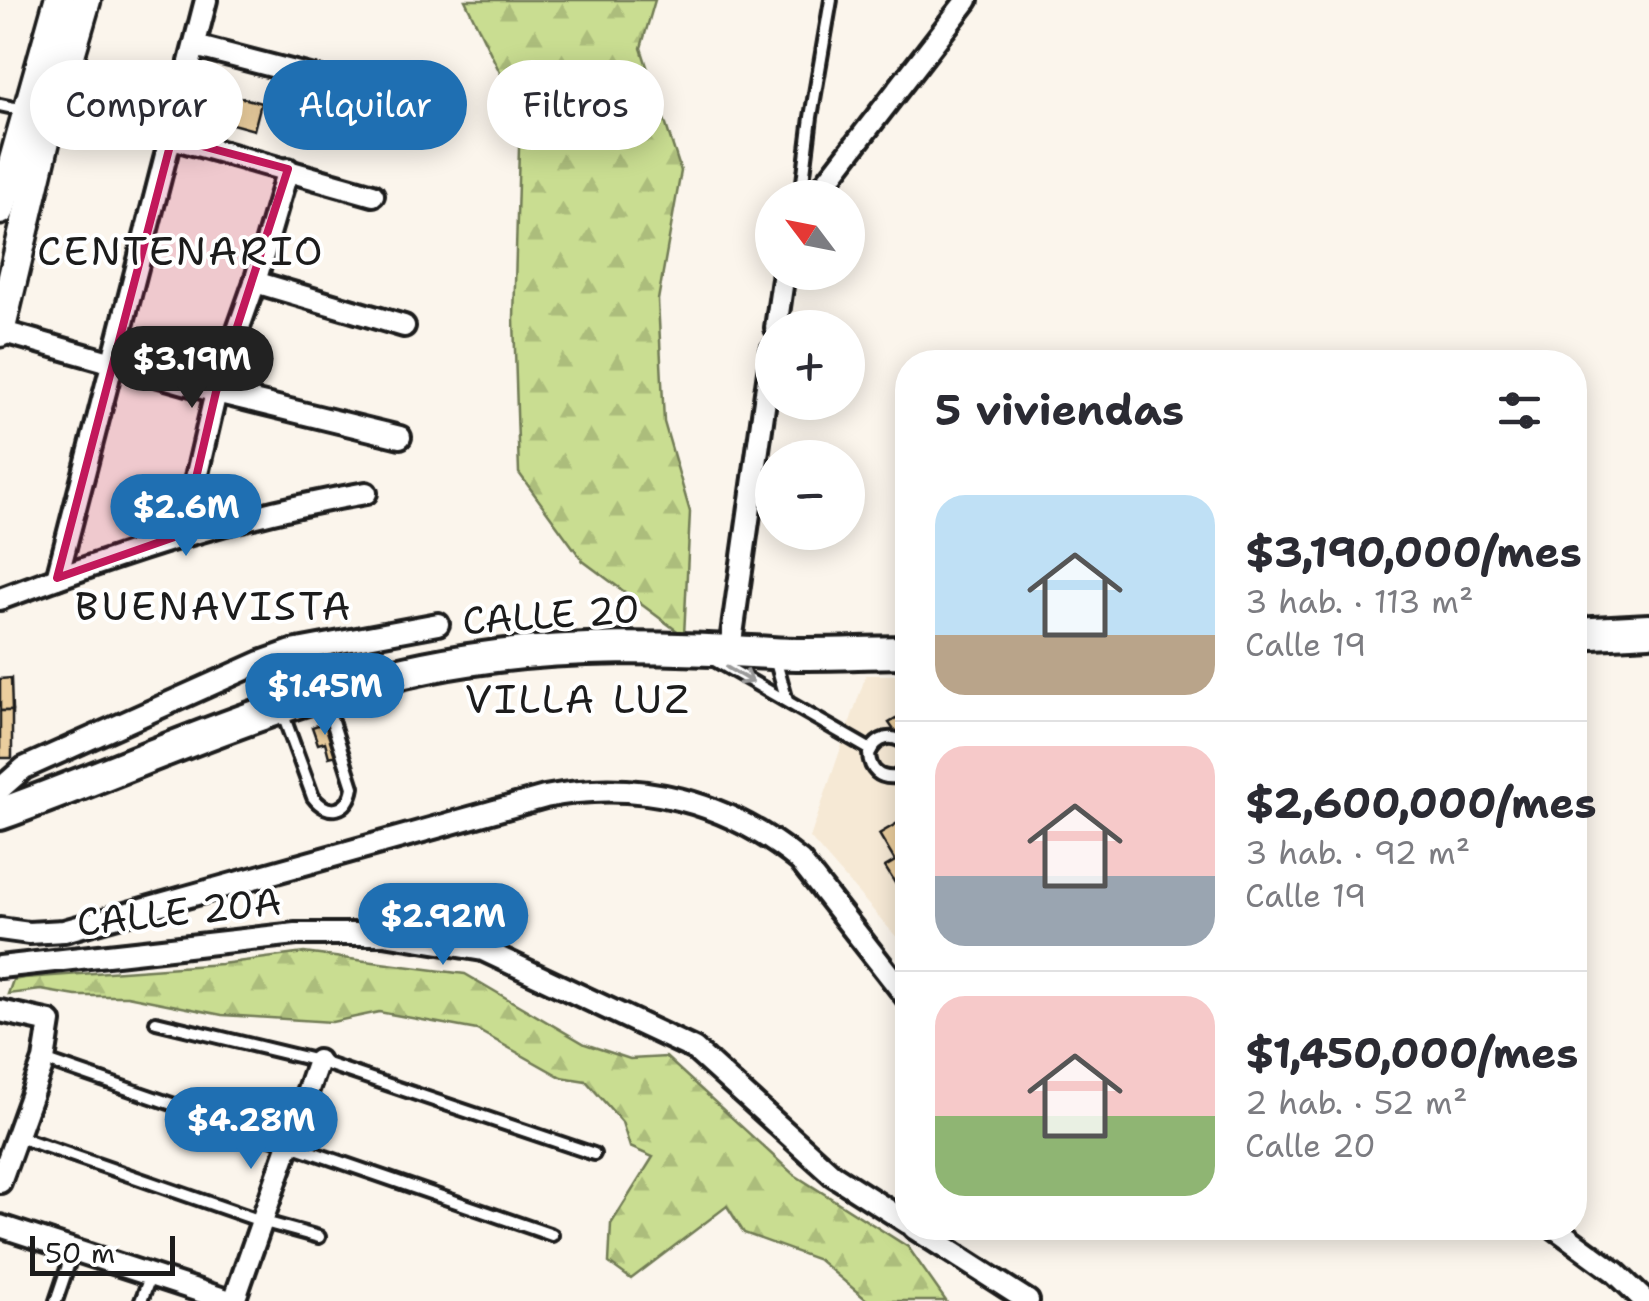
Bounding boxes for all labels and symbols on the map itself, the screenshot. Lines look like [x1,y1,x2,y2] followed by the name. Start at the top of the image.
[755,180,865,290] north arrow
[37,224,325,278] district label: CENTENARIO
[111,326,273,411] pin: $3.19M
[116,474,256,559] pin: $2.6M
[75,579,353,633] district label: BUENAVISTA
[460,583,641,646] street label: CALLE 20
[244,653,406,738] pin: $1.45M
[725,665,754,685] one-way arrow
[465,672,691,726] district label: VILLA LUZ
[74,875,284,948] street label: CALLE 20A
[362,883,524,968] pin: $2.92M
[170,1087,332,1172] pin: $4.28M
[30,1231,175,1276] scale bar

